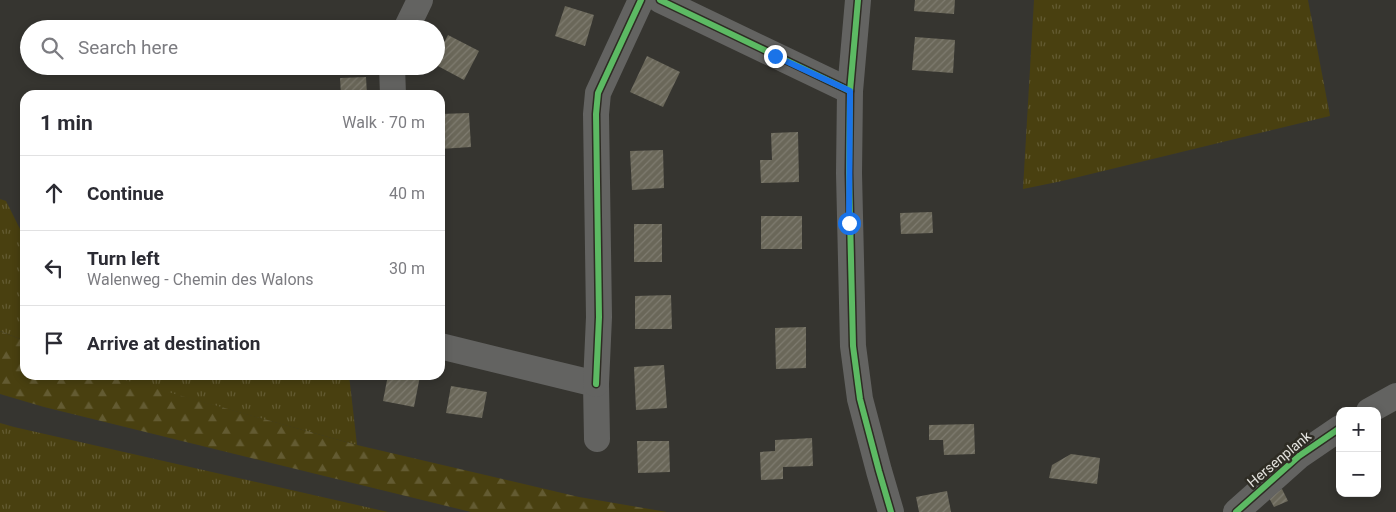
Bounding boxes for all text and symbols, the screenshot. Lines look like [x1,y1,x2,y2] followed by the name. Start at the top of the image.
[20,20,445,75] search box
[38,34,66,62] icon: search
[78,36,178,59] text: Search here
[764,45,787,68] route end
[40,111,93,135] text: 1 min
[342,113,425,132] text: Walk · 70 m
[40,179,68,207] icon: ahead
[87,182,164,205] text: Continue
[389,184,425,203] text: 40 m
[838,212,861,235] route start
[87,247,160,270] text: Turn left
[40,254,68,282] icon: left
[389,259,425,278] text: 30 m
[87,270,314,289] text: Walenweg - Chemin des Walons
[40,329,68,357] icon: arrive
[87,332,260,355] text: Arrive at destination
[1336,407,1381,497] map controls
[1336,407,1381,452] button: +
[1244,427,1315,490] street label: Hersenplank
[1336,452,1381,497] button: −

